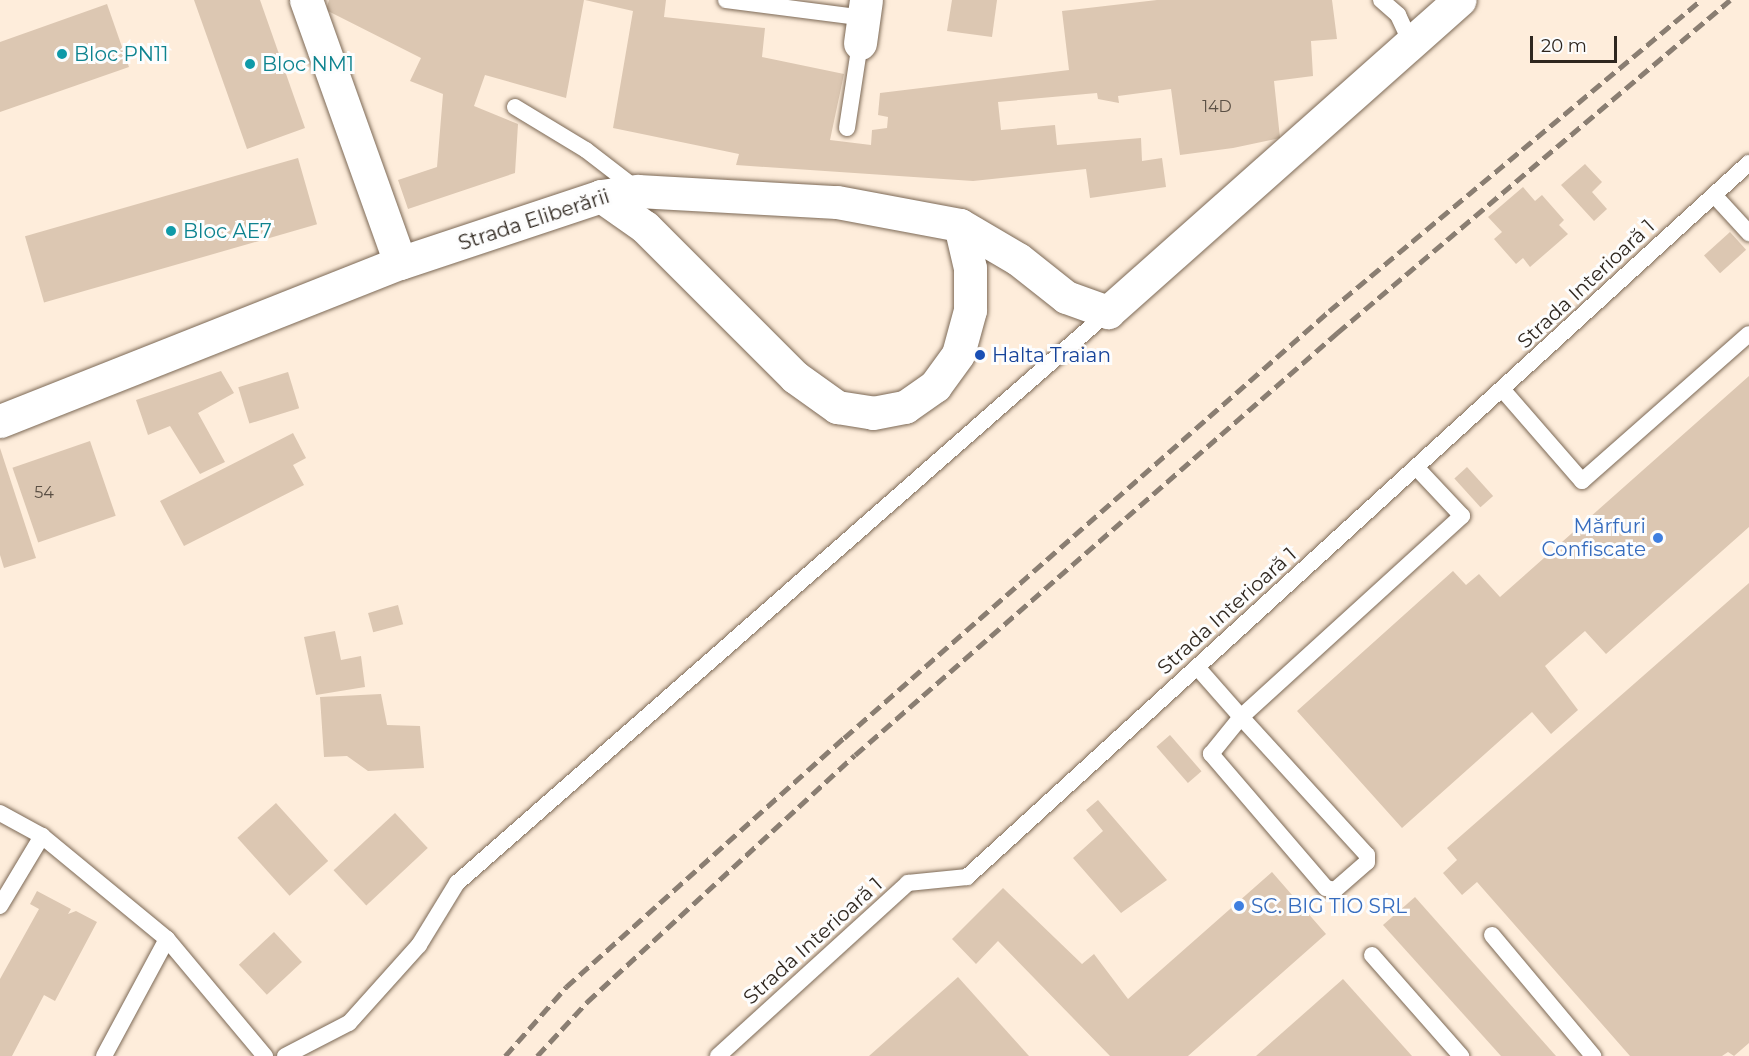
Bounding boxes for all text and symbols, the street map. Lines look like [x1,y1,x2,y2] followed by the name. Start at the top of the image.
[1533,24,1620,62] scale bar
[1541,35,1587,57] text: 20 m
[74,42,168,66] place label: Bloc PN11
[55,47,69,61] marker: Bloc PN11
[262,52,354,76] place label: Bloc NM1
[243,57,257,71] marker: Bloc NM1
[1202,97,1232,117] house number: 14D
[455,184,613,256] street label: Strada Eliberării
[1513,214,1659,354] street label: Strada Interioară 1
[183,219,272,243] place label: Bloc AE7
[164,224,178,238] marker: Bloc AE7
[992,343,1111,367] place label: Halta Traian
[973,348,987,362] marker: Halta Traian
[34,483,54,503] house number: 54
[1541,514,1646,561] place label: Mărfuri Confiscate
[1651,531,1665,545] marker: Mărfuri Confiscate
[1153,542,1301,680] street label: Strada Interioară 1
[739,872,887,1010] street label: Strada Interioară 1
[1251,894,1407,918] place label: SC. BIG TIO SRL
[1232,899,1246,913] marker: SC. BIG TIO SRL

